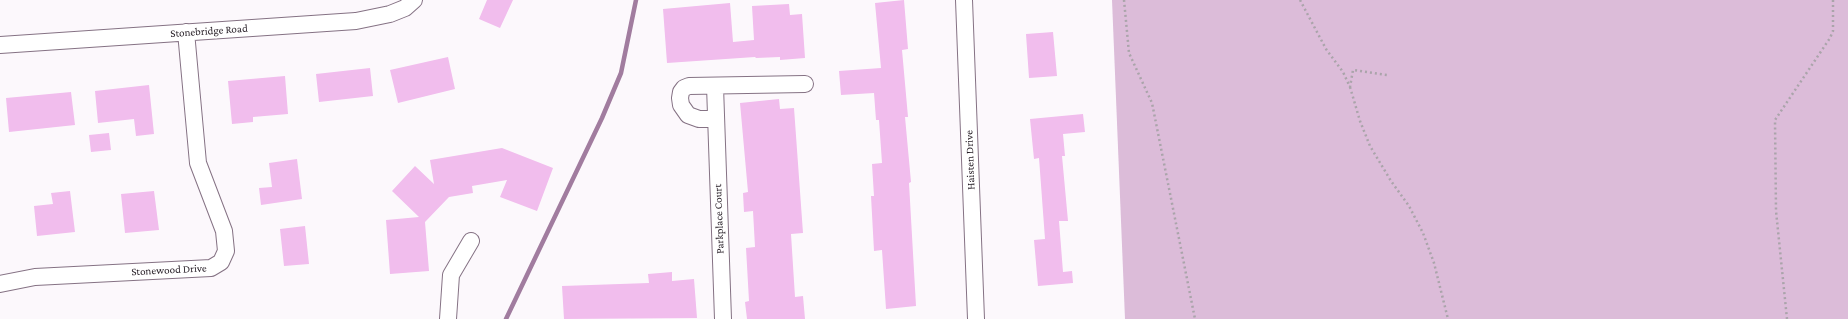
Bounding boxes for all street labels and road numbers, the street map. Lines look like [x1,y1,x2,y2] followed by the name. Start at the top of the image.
[170,22,248,40] street label: Stonebridge Road
[962,130,978,190] street label: Haisten Drive
[711,184,727,254] street label: Parkplace Court
[131,261,207,279] street label: Stonewood Drive

